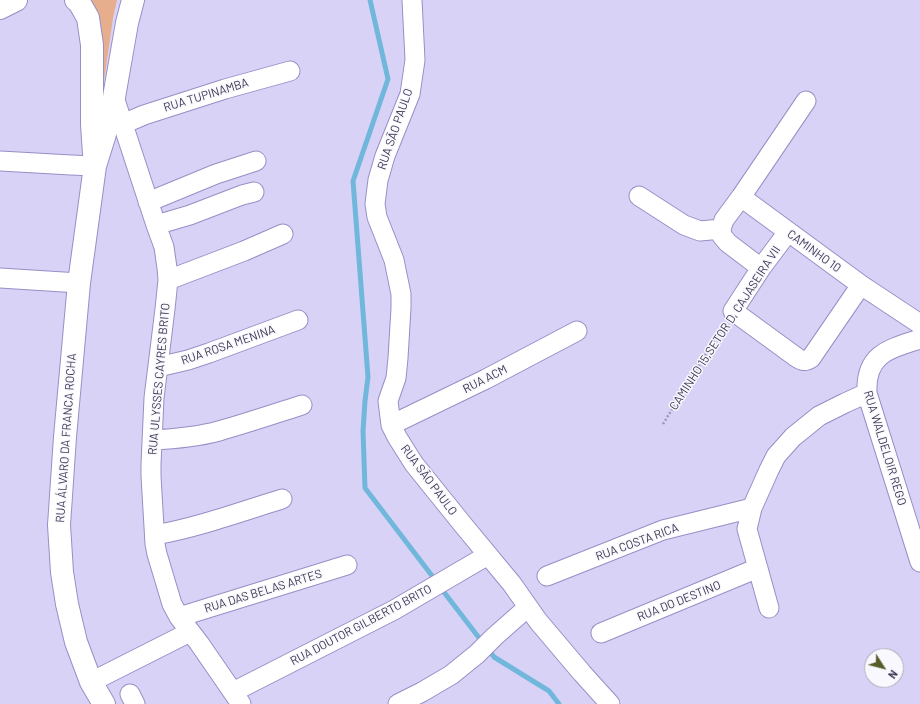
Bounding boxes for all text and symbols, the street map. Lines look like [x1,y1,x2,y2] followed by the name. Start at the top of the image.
[162,75,250,115] street label: RUA TUPINAMBA
[374,87,416,171] street label: RUA SÃO PAULO
[784,227,844,275] street label: CAMINHO 10
[666,243,784,413] street label: CAMINHO 15,SETOR D, CAJASEIRA VII
[145,302,173,456] street label: RUA ULYSSES CAYRES BRITO
[179,322,277,368] street label: RUA ROSA MENINA
[53,353,79,523] street label: RUA ÁLVARO DA FRANCA ROCHA
[460,362,510,396] street label: RUA ACM
[861,389,909,507] street label: RUA WALDELOIR REGO
[398,442,460,518] street label: RUA SÃO PAULO
[594,520,680,564] street label: RUA COSTA RICA
[202,566,324,616] street label: RUA DAS BELAS ARTES
[635,578,723,624] street label: RUA DO DESTINO
[288,582,434,668] street label: RUA DOUTOR GILBERTO BRITO
[864,648,904,688] north arrow
[886,668,901,682] text: N

